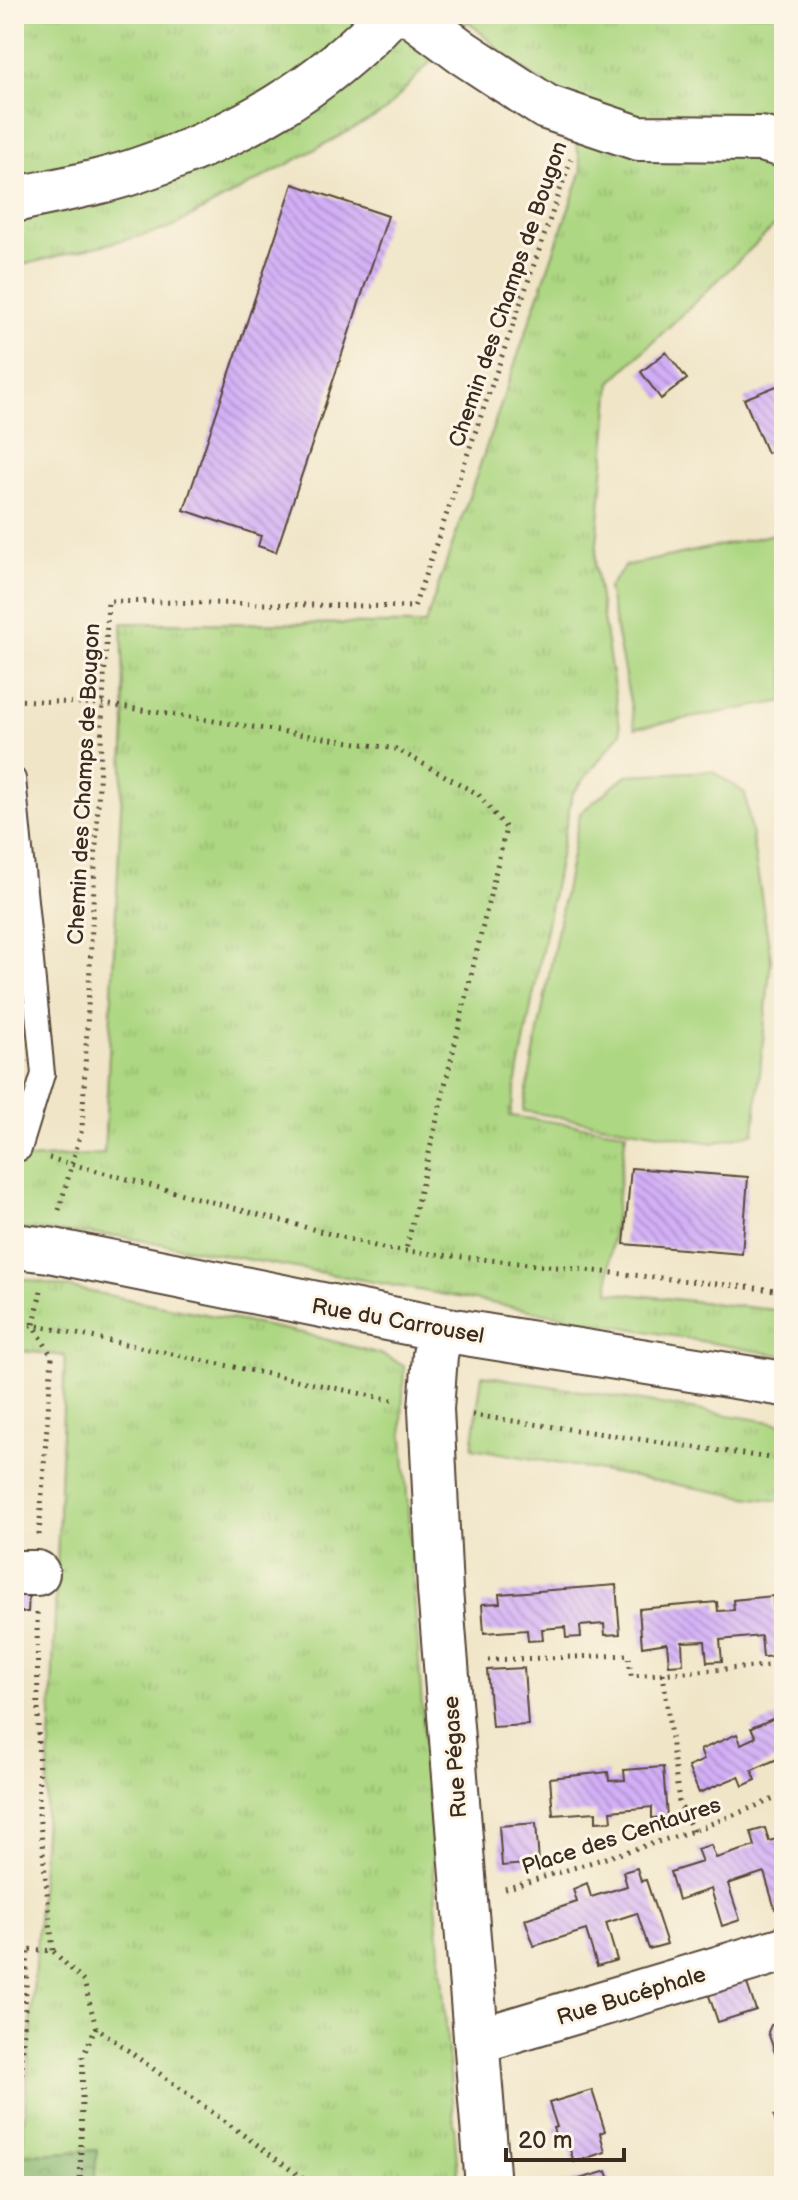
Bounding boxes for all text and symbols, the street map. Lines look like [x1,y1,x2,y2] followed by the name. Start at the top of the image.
[443,138,574,451] street label: Chemin des Champs de Bougon
[63,623,106,946] street label: Chemin des Champs de Bougon
[309,1293,486,1350] street label: Rue du Carrousel
[438,1695,473,1819] street label: Rue Pégase
[519,1791,724,1881] street label: Place des Centaures
[554,1961,709,2032] street label: Rue Bucéphale
[506,2112,624,2162] scale bar
[518,2126,573,2155] text: 20 m

